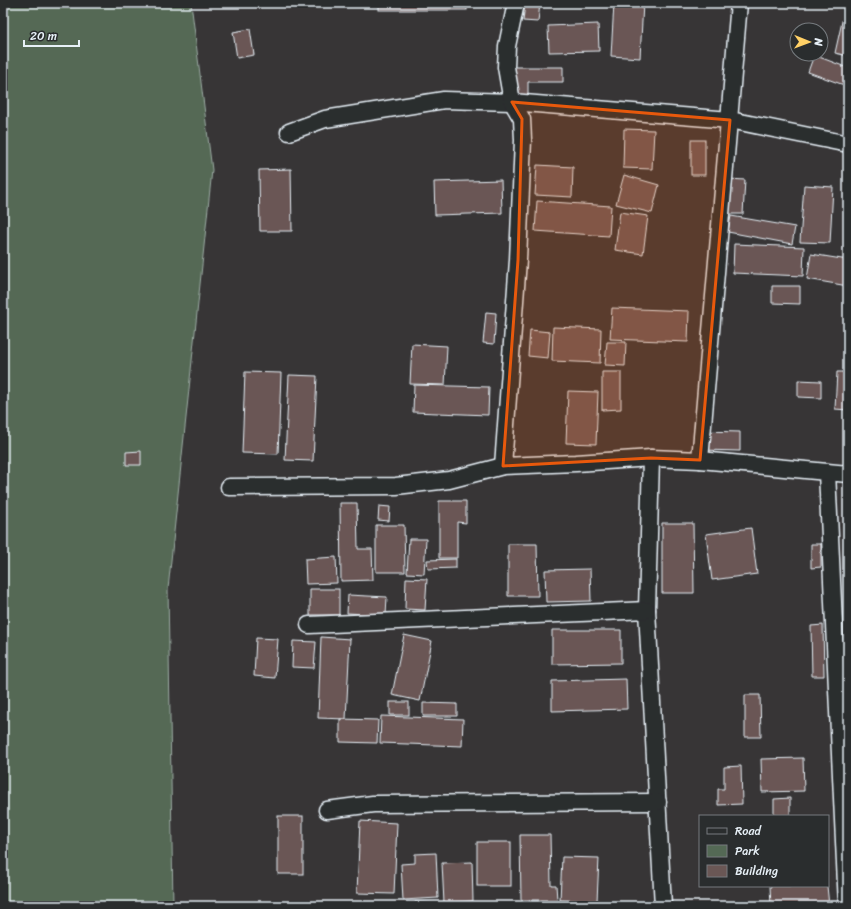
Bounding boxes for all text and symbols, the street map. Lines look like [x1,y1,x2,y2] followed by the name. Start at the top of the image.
[24,22,79,48] scale bar
[789,22,829,62] north arrow
[30,25,57,47] text: 20 m
[809,37,828,47] text: N
[699,815,829,887] legend
[735,820,762,842] text: Road
[735,840,760,862] text: Park
[735,860,778,882] text: Building

